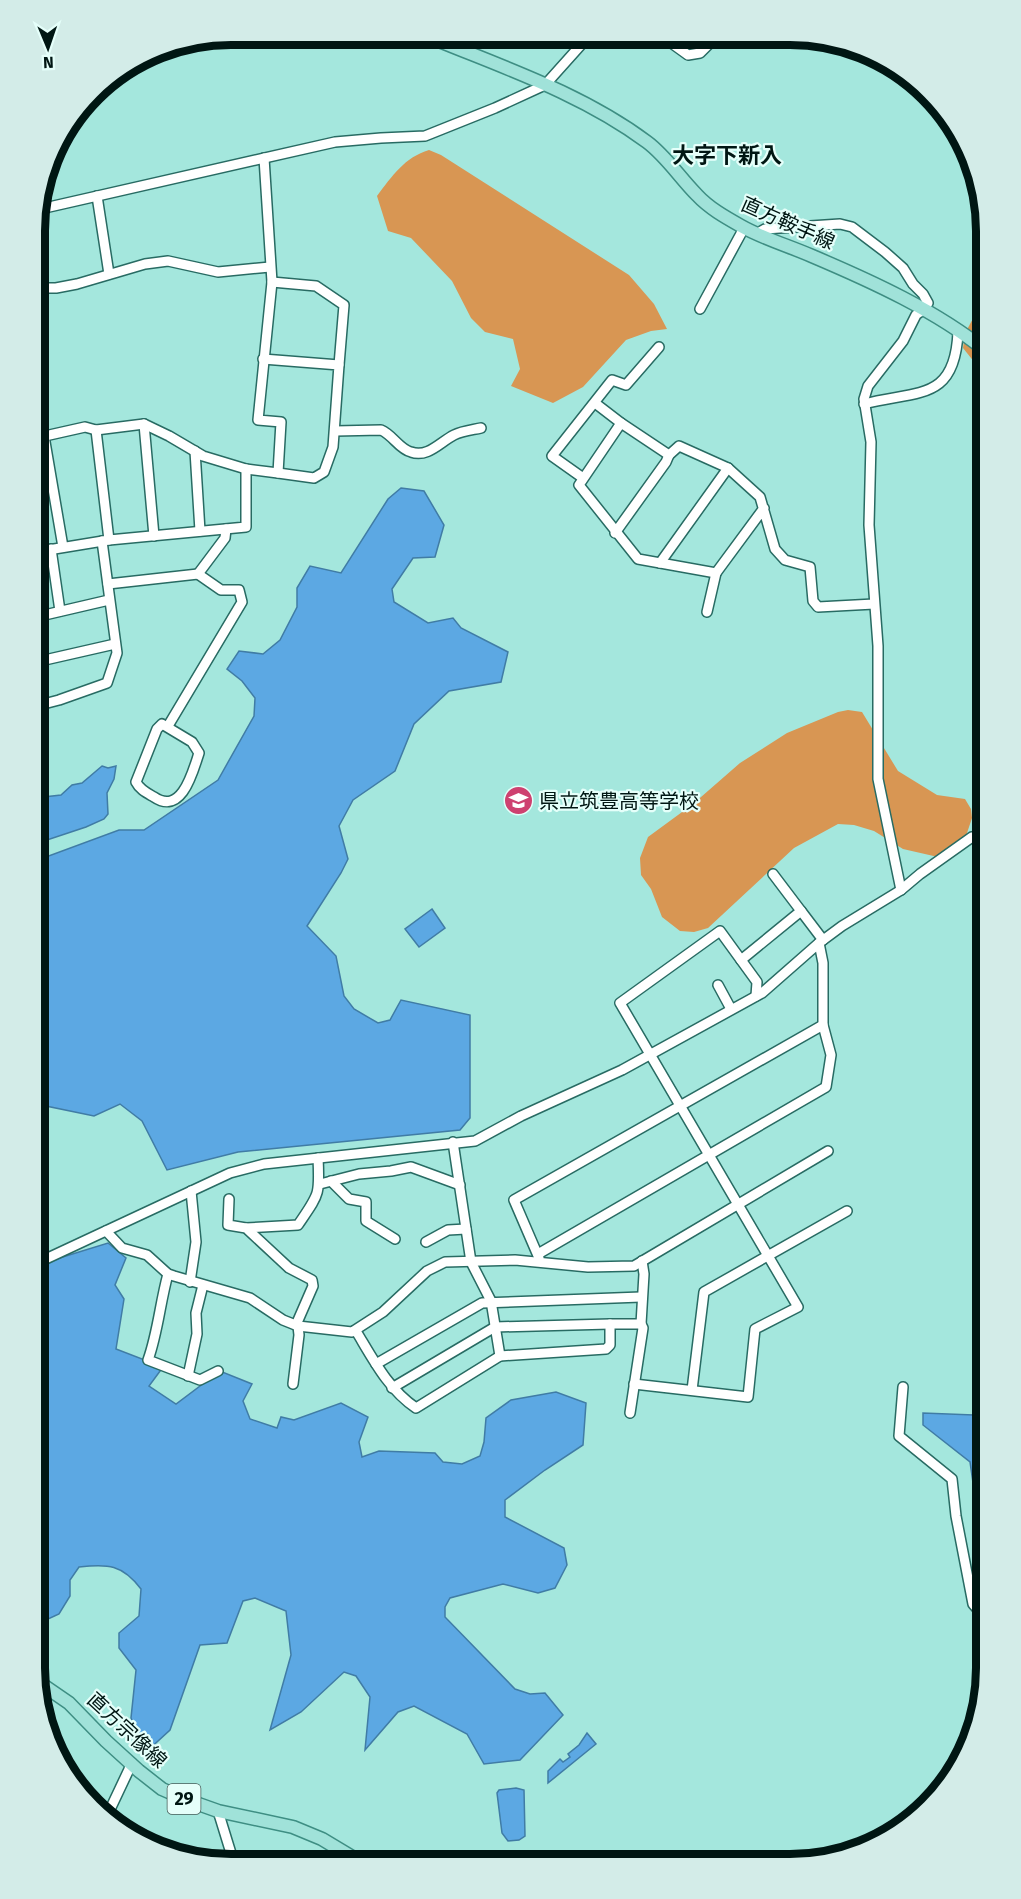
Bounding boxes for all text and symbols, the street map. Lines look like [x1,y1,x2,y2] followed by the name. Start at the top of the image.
[18,18,78,78] north arrow
[43,53,54,72] text: N
[672,142,782,169] district label: 大字下新入
[737,192,839,254] street label: 直方鞍手線
[502,785,534,817] school or university icon: 県立筑豊高等学校
[539,789,699,813] place label: 県立筑豊高等学校
[82,1687,172,1773] street label: 直方宗像線
[168,1784,201,1814] road number: 29

